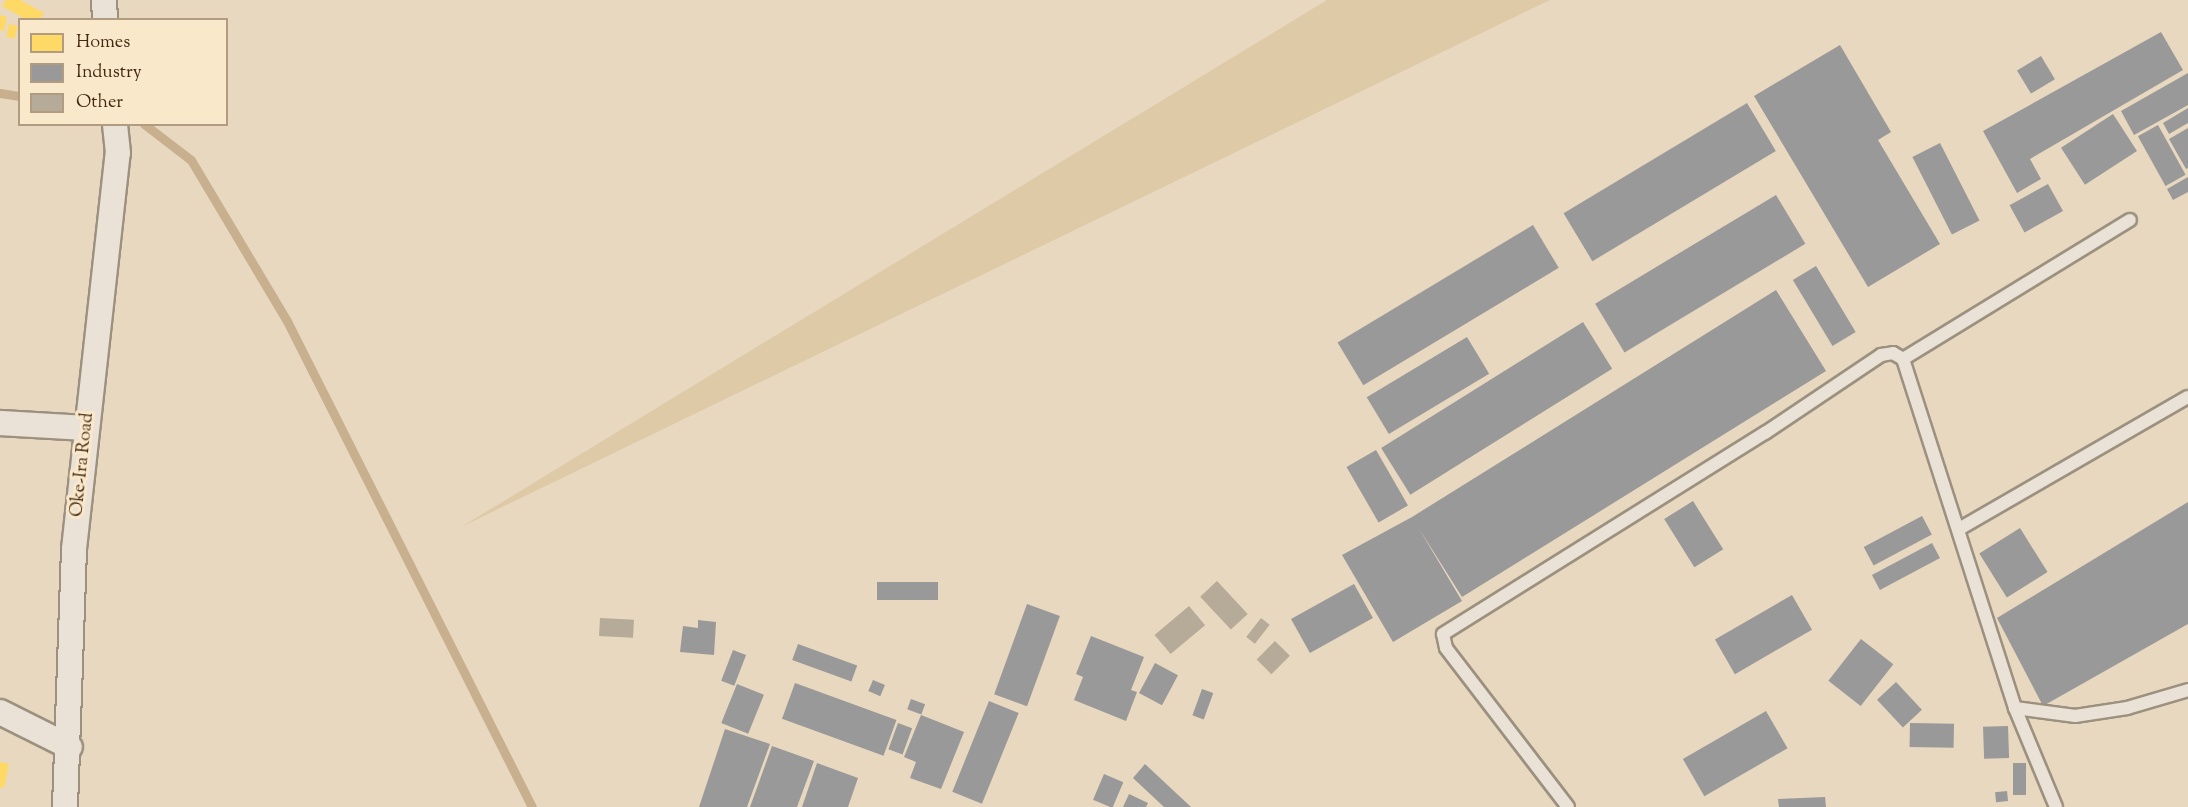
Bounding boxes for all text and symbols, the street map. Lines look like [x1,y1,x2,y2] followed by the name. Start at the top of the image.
[18,18,228,126] legend
[76,30,130,56] text: Homes
[76,60,142,86] text: Industry
[76,90,123,116] text: Other
[67,412,99,518] street label: Oke-Ira Road

